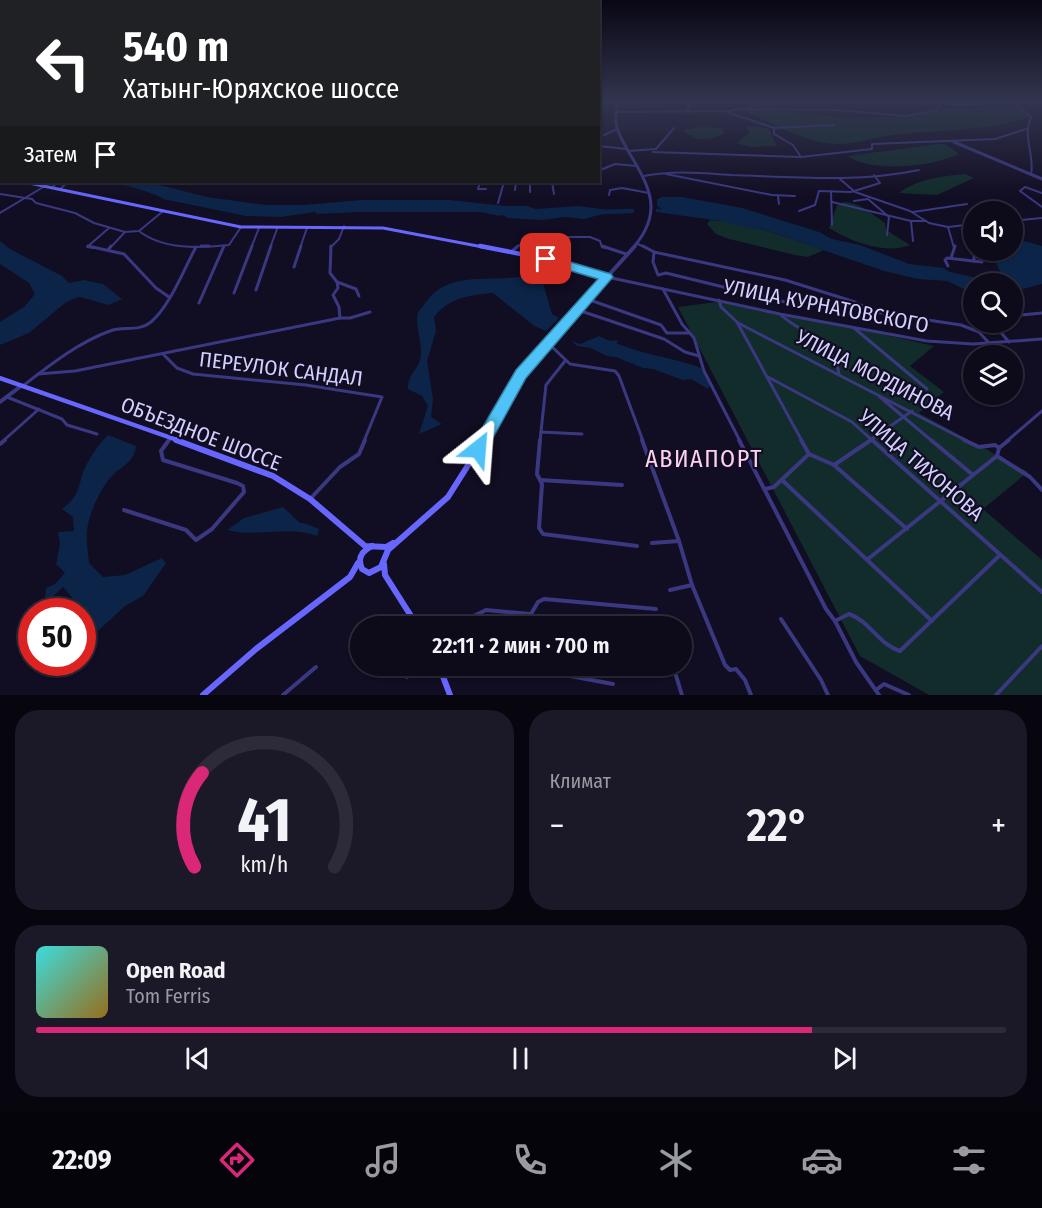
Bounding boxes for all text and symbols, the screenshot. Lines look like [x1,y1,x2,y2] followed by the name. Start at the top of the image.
[123,22,229,72] text: 540 m
[24,24,102,102] icon: left
[123,73,399,105] text: Хатынг-Юряхское шоссе
[89,138,122,171] icon: arrive
[24,141,77,168] text: Затем
[963,201,1023,405] map controls
[963,201,1023,261] button: sound
[520,233,571,284] pin
[529,242,562,275] icon: arrive
[720,273,931,339] street label: УЛИЦА КУРНАТОВСКОГО
[963,273,1023,333] button: search
[791,323,958,426] street label: УЛИЦА МОРДИНОВА
[963,345,1023,405] button: layers
[198,346,364,392] street label: ПЕРЕУЛОК САНДАЛ
[117,391,285,477] street label: ОБЪЕЗДНОЕ ШОССЕ
[852,403,989,526] street label: УЛИЦА ТИХОНОВА
[446,417,510,481] position arrow
[645,445,763,473] district label: АВИАПОРТ
[18,598,96,676] speed limit sign: 50
[432,632,610,659] text: 22:11 · 2 мин · 700 m
[550,769,611,793] text: Климат
[237,783,291,858] text: 41
[746,799,809,853] text: 22°
[550,806,564,846] text: −
[991,806,1006,846] text: +
[240,852,288,878] text: km/h
[126,957,226,984] text: Open Road
[126,984,210,1008] text: Tom Ferris
[181,1042,214,1075] icon: previous
[504,1042,537,1075] icon: pause
[828,1042,861,1075] icon: next
[216,1139,258,1181] icon: directions
[362,1139,404,1181] icon: music
[509,1139,551,1181] icon: phone
[655,1139,697,1181] icon: climate
[801,1139,843,1181] icon: car
[948,1139,990,1181] icon: filters
[52,1144,112,1176] text: 22:09

